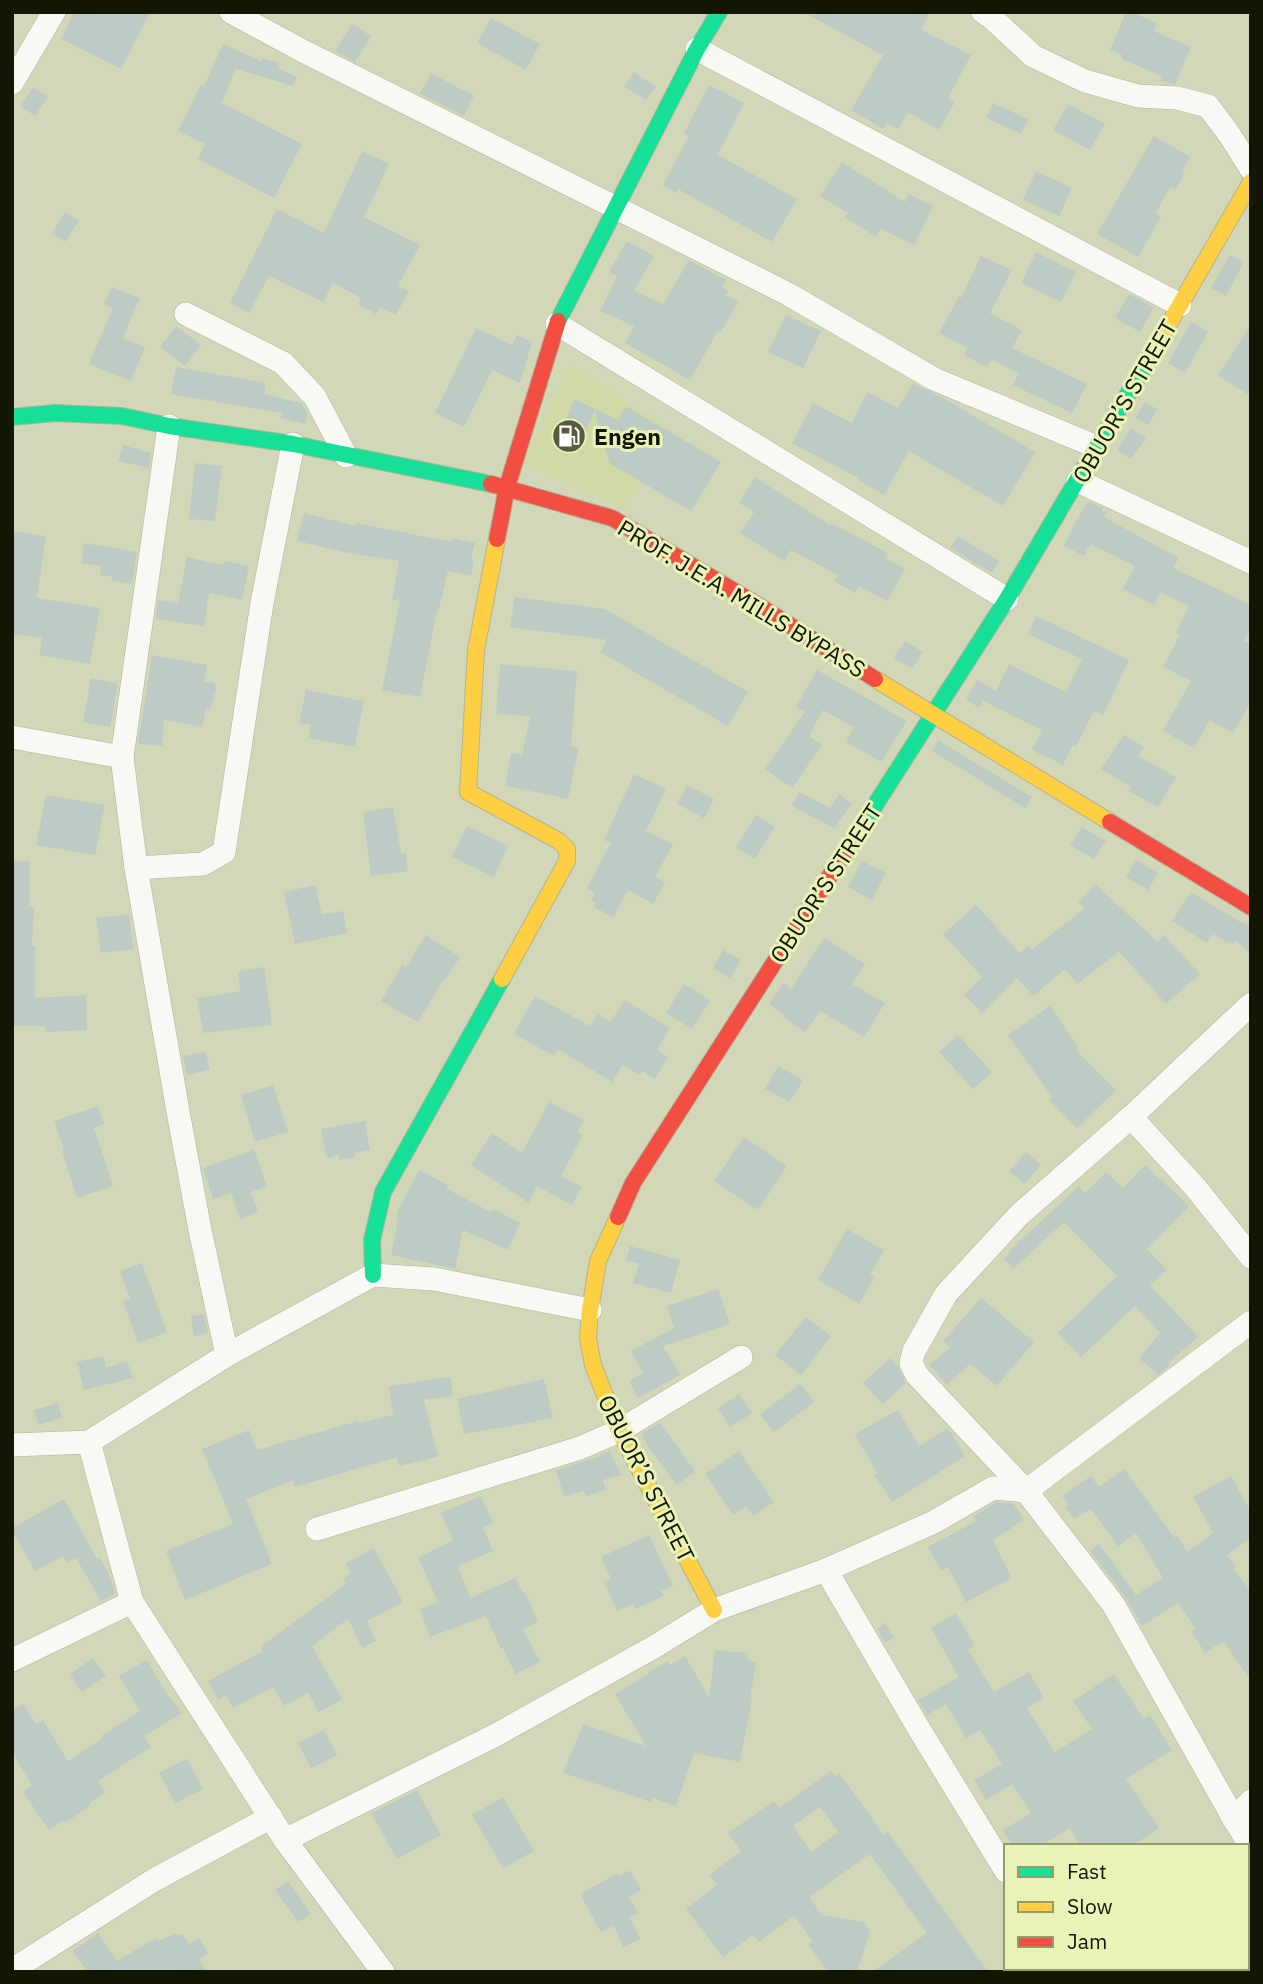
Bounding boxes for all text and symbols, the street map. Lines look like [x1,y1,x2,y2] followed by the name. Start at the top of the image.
[1065,314,1183,488] street label: OBUOR’S STREET
[550,417,588,455] fuel station icon: Engen
[594,421,661,451] place label: Engen
[613,512,871,684] street label: PROF. J.E.A. MILLS BYPASS
[762,798,888,968] street label: OBUOR’S STREET
[592,1389,702,1567] street label: OBUOR’S STREET
[1004,1844,1249,1970] legend
[1067,1857,1107,1885] text: Fast
[1067,1892,1113,1920] text: Slow
[1067,1927,1107,1955] text: Jam

